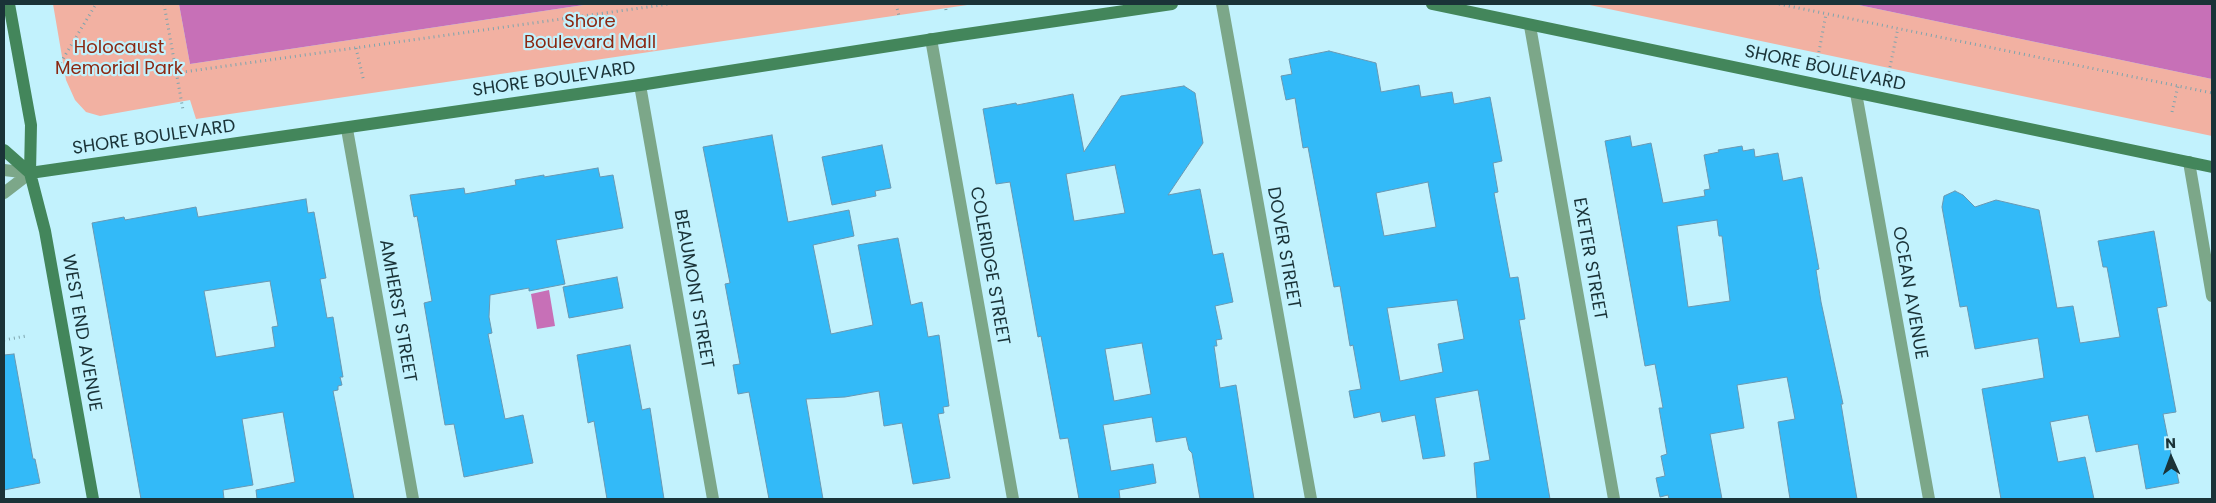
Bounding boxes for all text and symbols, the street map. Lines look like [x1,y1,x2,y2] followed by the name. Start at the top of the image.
[524,11,656,54] park label: Shore Boulevard Mall
[55,37,183,80] park label: Holocaust Memorial Park
[1742,41,1908,97] street label: SHORE BOULEVARD
[471,58,637,102] street label: SHORE BOULEVARD
[71,116,237,160] street label: SHORE BOULEVARD
[964,185,1014,347] street label: COLERIDGE STREET
[1262,185,1304,311] street label: DOVER STREET
[1568,196,1610,322] street label: EXETER STREET
[668,208,718,370] street label: BEAUMONT STREET
[1887,225,1931,361] street label: OCEAN AVENUE
[374,238,420,384] street label: AMHERST STREET
[57,253,105,413] street label: WEST END AVENUE
[2146,433,2196,483] north arrow
[2165,433,2176,453] text: N

